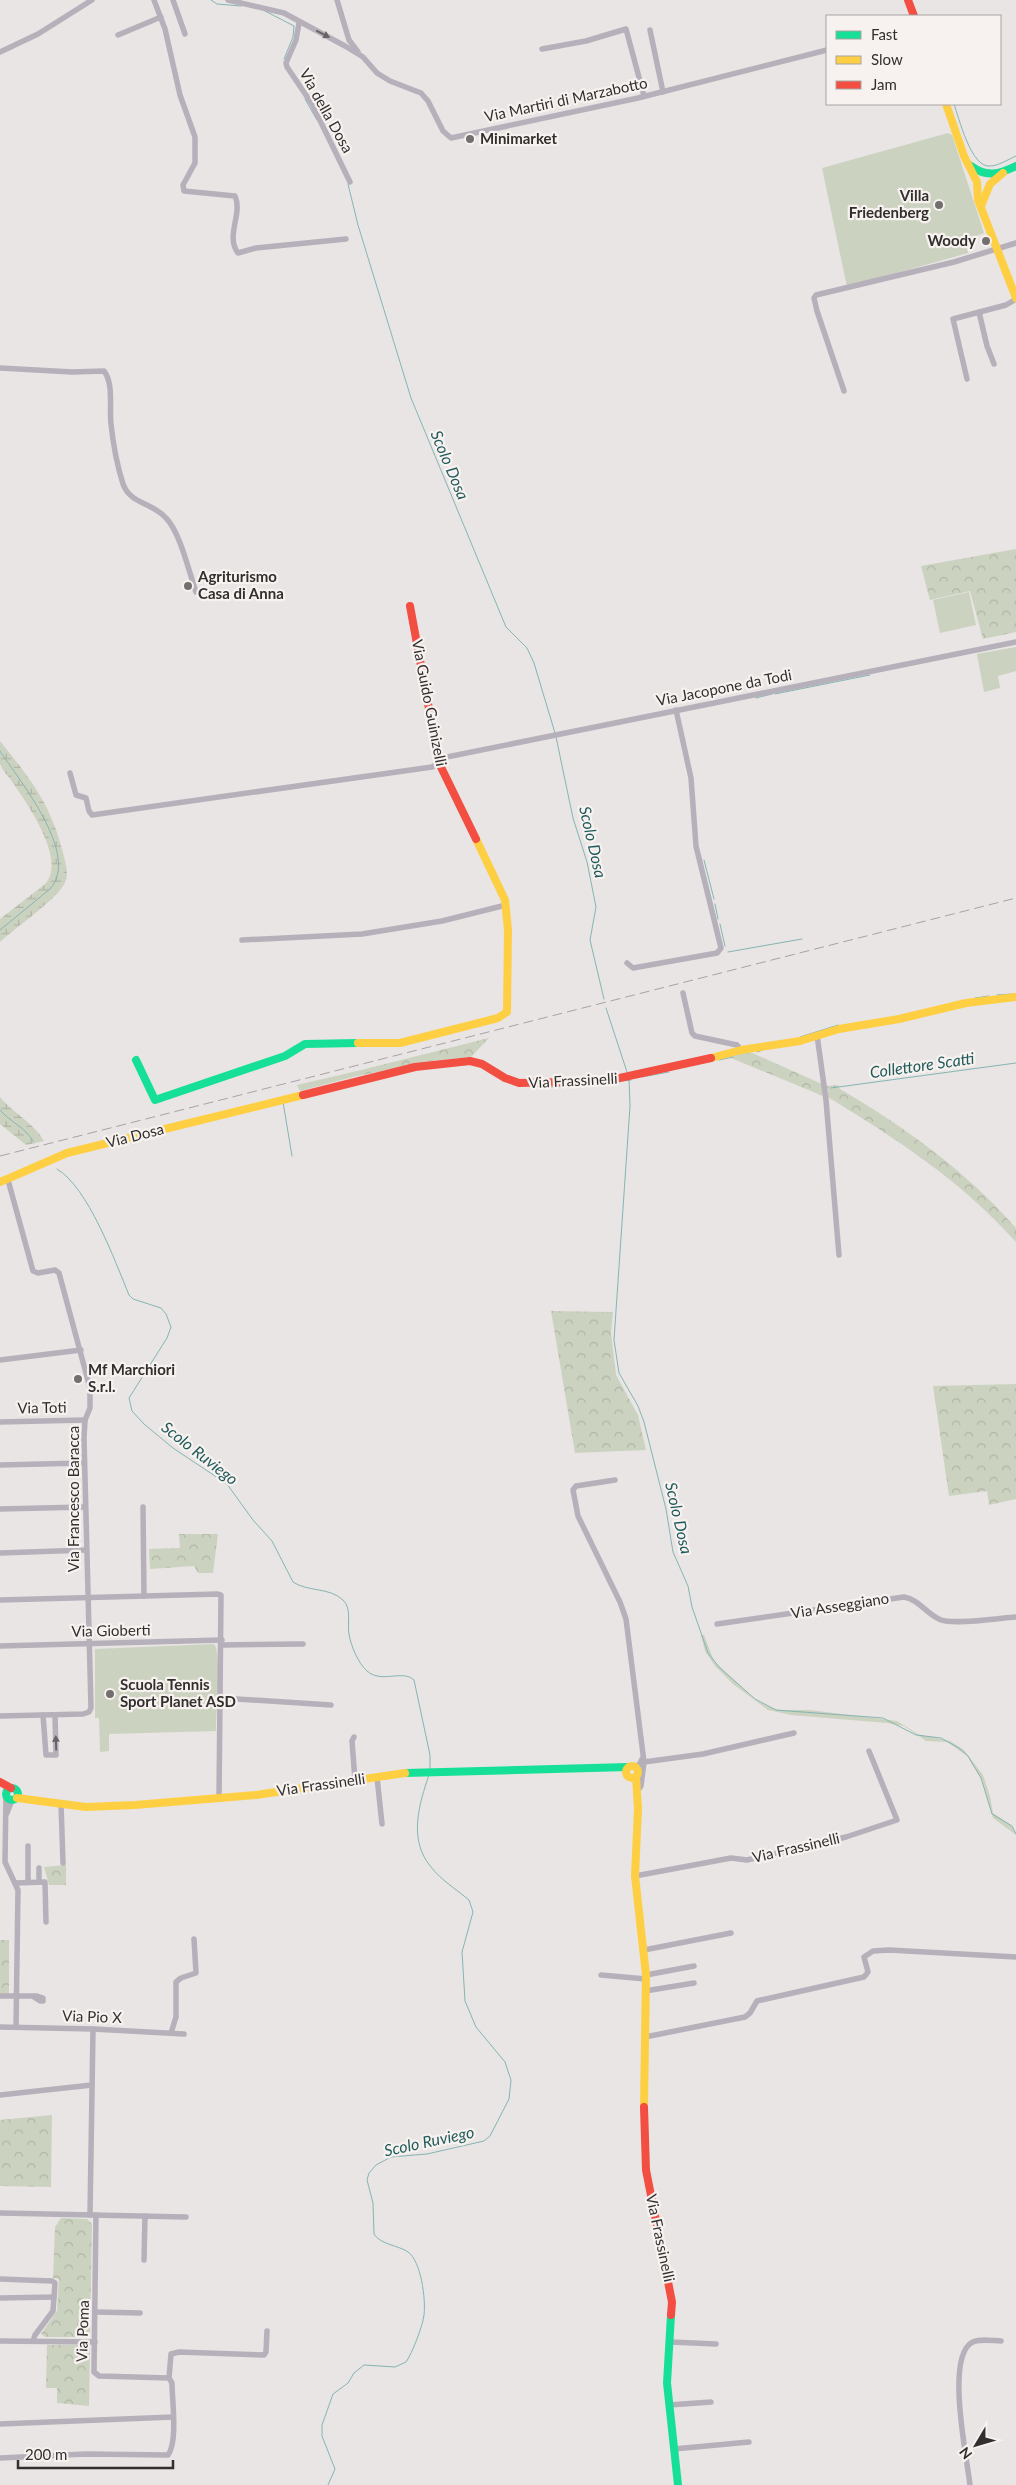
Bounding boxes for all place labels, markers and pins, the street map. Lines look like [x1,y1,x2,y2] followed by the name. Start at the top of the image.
[480,129,557,147] place label: Minimarket
[464,133,476,145] marker: Minimarket
[849,186,929,221] place label: Villa Friedenberg
[933,199,945,211] marker: Villa Friedenberg
[927,231,976,249] place label: Woody
[980,235,992,247] marker: Woody
[197,567,284,602] place label: Agriturismo Casa di Anna
[182,580,194,592] marker: Agriturismo Casa di Anna
[88,1360,175,1395] place label: Mf Marchiori S.r.l.
[72,1373,84,1385] marker: Mf Marchiori S.r.l.
[120,1675,236,1710] place label: Scuola Tennis Sport Planet ASD
[104,1688,116,1700] marker: Scuola Tennis Sport Planet ASD

